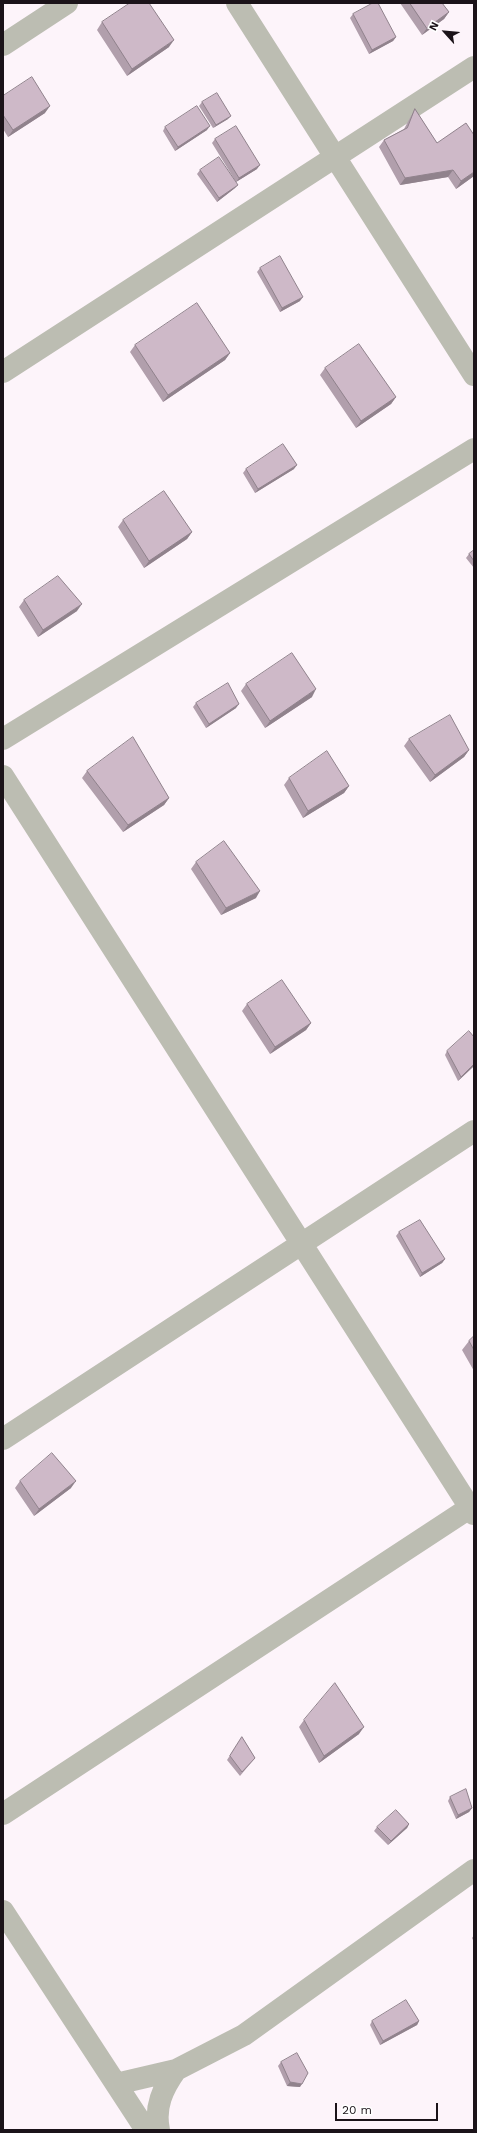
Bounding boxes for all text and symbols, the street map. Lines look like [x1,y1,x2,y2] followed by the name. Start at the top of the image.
[425,12,465,52] north arrow
[426,20,442,33] text: N
[337,2095,440,2121] scale bar
[342,2103,372,2117] text: 20 m

